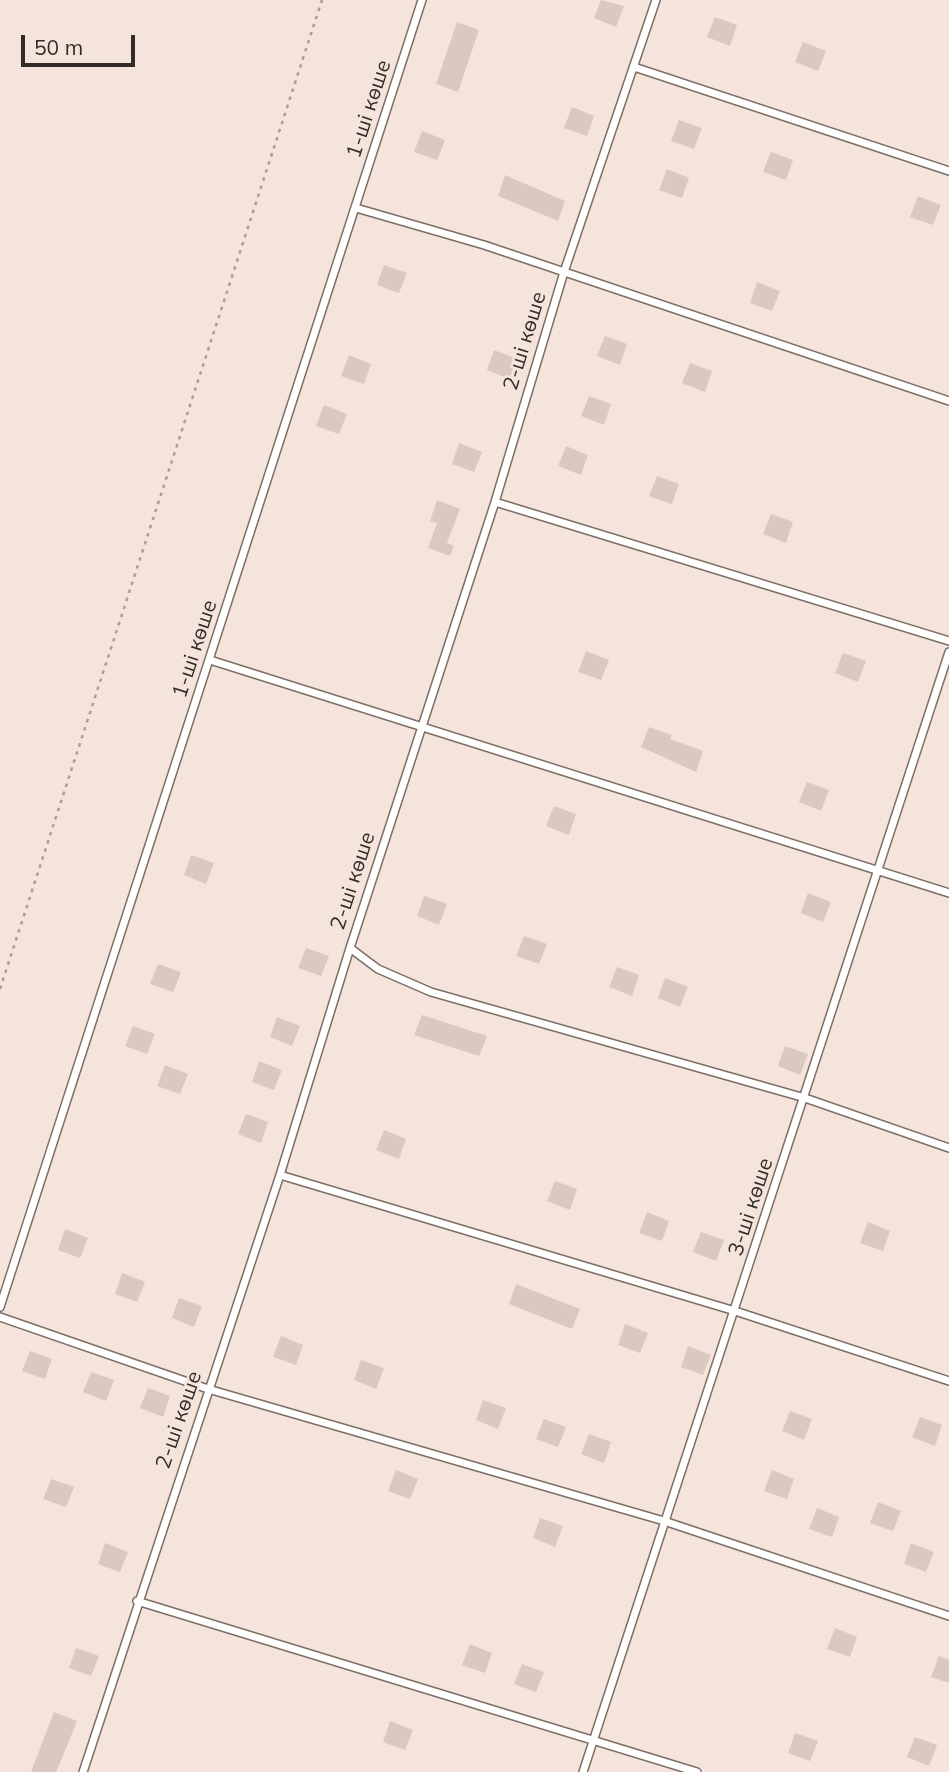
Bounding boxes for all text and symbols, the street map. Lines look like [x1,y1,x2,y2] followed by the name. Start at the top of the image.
[24,21,138,65] scale bar
[34,34,83,60] text: 50 m
[341,57,397,161] street label: 1-ші көше
[498,289,552,393] street label: 2-ші көше
[167,597,223,701] street label: 1-ші көше
[325,829,381,933] street label: 2-ші көше
[723,1155,779,1259] street label: 3-ші көше
[151,1368,207,1472] street label: 2-ші көше

